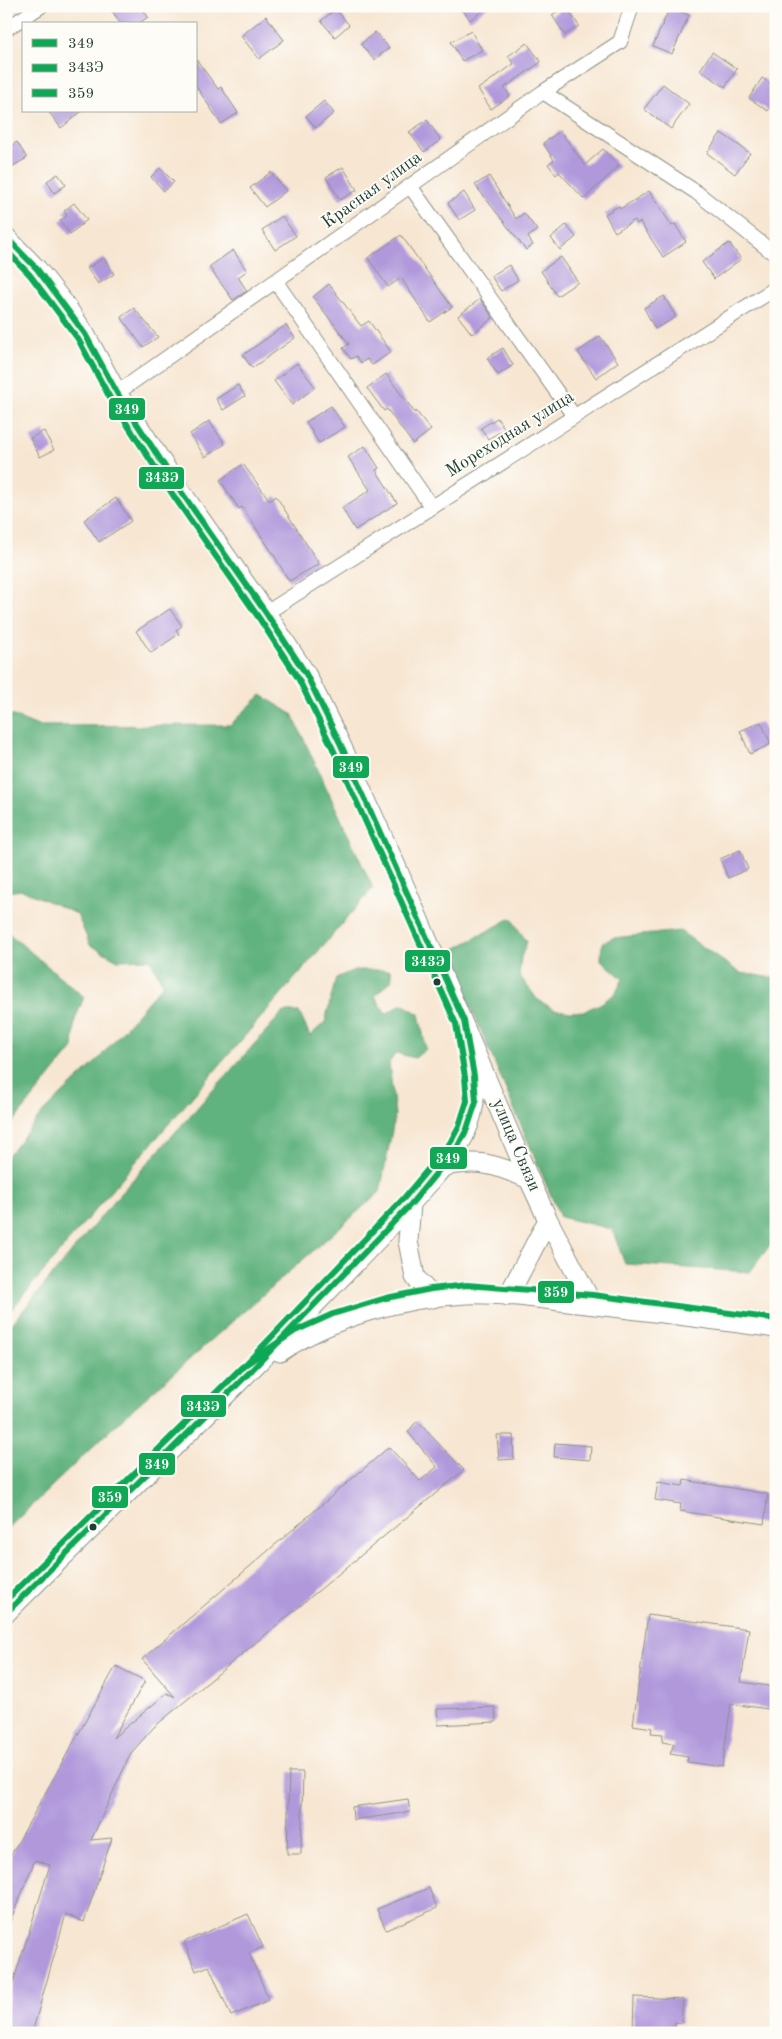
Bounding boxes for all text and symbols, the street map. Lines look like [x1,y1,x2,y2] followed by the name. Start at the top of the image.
[22,22,198,112] legend
[68,37,94,52] text: 349
[68,61,104,76] text: 343Э
[68,87,94,102] text: 359
[319,148,425,232] street label: Красная улица
[443,387,577,481] street label: Мореходная улица
[108,397,146,421] line badge: 349
[115,403,139,417] text: 349
[138,466,185,490] line badge: 343Э
[145,471,179,485] text: 343Э
[332,755,370,779] line badge: 349
[339,761,363,775] text: 349
[404,949,451,973] line badge: 343Э
[411,955,445,969] text: 343Э
[432,977,442,987] unlabelled marker
[488,1096,544,1194] street label: улица Связи
[429,1146,468,1170] line badge: 349
[436,1152,460,1166] text: 349
[537,1280,575,1304] line badge: 359
[544,1286,568,1300] text: 359
[180,1394,227,1418] line badge: 343Э
[186,1400,220,1414] text: 343Э
[138,1452,176,1476] line badge: 349
[145,1458,169,1472] text: 349
[91,1485,129,1509] line badge: 359
[98,1491,122,1505] text: 359
[88,1522,98,1532] unlabelled marker

